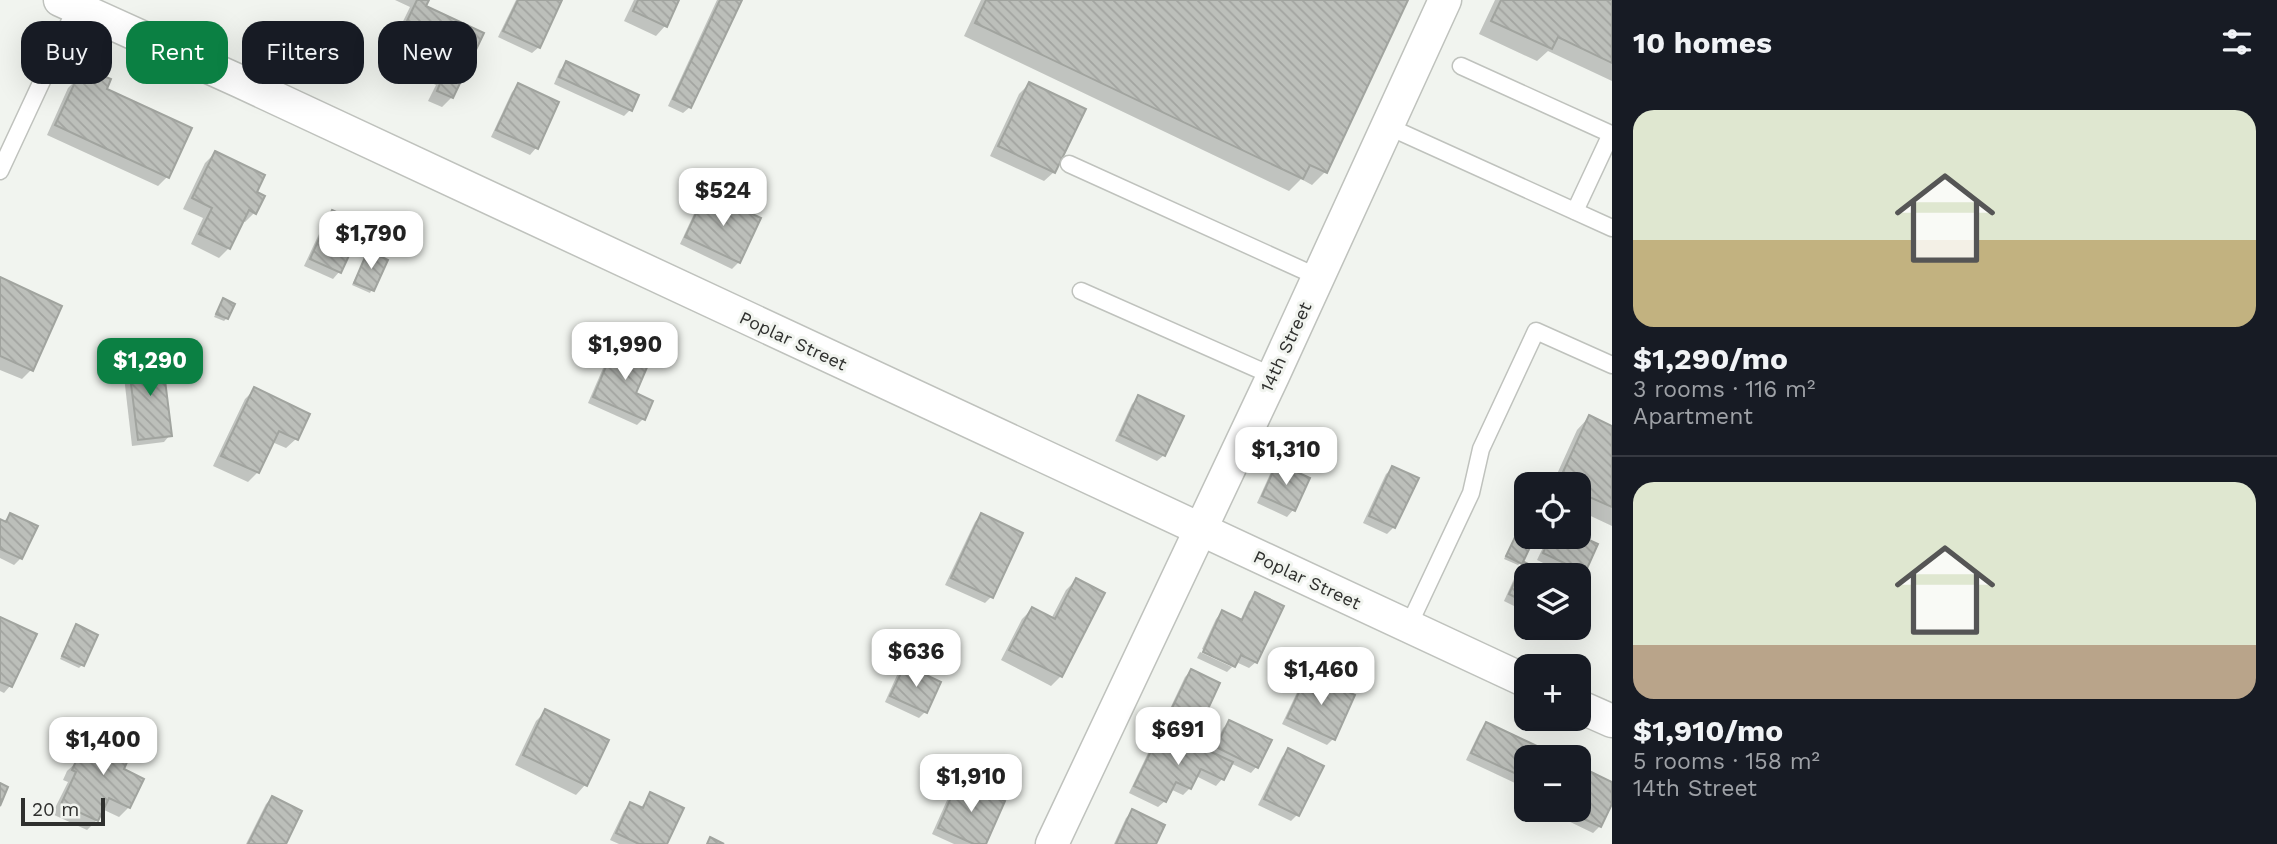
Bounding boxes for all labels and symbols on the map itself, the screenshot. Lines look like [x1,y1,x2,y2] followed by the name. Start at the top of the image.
[682,168,764,228] pin: $524
[314,212,428,271] pin: $1,790
[1256,298,1316,395] street label: 14th Street
[736,307,851,375] street label: Poplar Street
[568,322,682,382] pin: $1,990
[93,338,207,398] pin: $1,290
[1229,428,1343,487] pin: $1,310
[1250,546,1365,614] street label: Poplar Street
[875,630,957,689] pin: $636
[1264,648,1378,707] pin: $1,460
[1137,708,1219,767] pin: $691
[46,718,160,777] pin: $1,400
[914,754,1028,814] pin: $1,910
[21,795,105,827] scale bar

